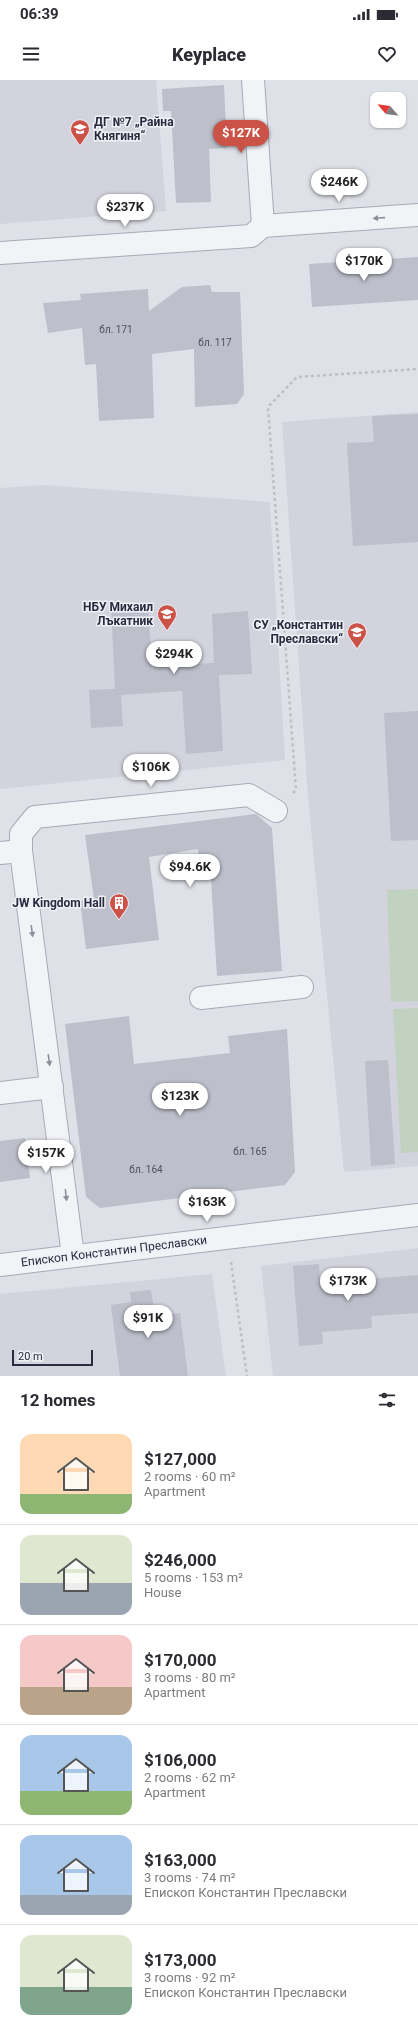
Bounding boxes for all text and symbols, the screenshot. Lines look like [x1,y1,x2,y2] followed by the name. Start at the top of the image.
[20,5,59,23] text: 06:39
[20,43,42,65] icon: menu
[376,43,398,65] icon: heart
[172,44,246,65] text: Keyplace
[370,92,406,128] north arrow
[370,92,406,128] map controls
[94,115,174,143] place label: ДГ №7 „Райна Княгиня“
[69,118,91,146] school or university icon: ДГ №7 „Райна Княгиня“
[213,120,269,154] pin: $127K
[222,125,260,140] text: $127K
[311,169,367,203] pin: $246K
[320,174,358,189] text: $246K
[97,194,153,228] pin: $237K
[106,199,144,214] text: $237K
[373,214,385,221] one-way arrow
[336,248,392,282] pin: $170K
[345,253,383,268] text: $170K
[99,324,133,335] house number: бл. 171
[198,337,232,348] house number: бл. 117
[83,600,153,628] place label: НБУ Михаил Лъкатник
[156,603,178,631] school or university icon: НБУ Михаил Лъкатник
[253,618,343,646] place label: СУ „Константин Преславски“
[346,621,368,649] school or university icon: СУ „Константин Преславски“
[146,641,202,675] pin: $294K
[155,646,193,661] text: $294K
[123,754,179,788] pin: $106K
[132,759,170,774] text: $106K
[157,854,223,888] pin: $94.6K
[169,859,211,874] text: $94.6K
[108,892,130,920] building icon: JW Kingdom Hall
[12,896,105,910] place label: JW Kingdom Hall
[28,925,35,937] one-way arrow
[46,1054,52,1066] one-way arrow
[152,1083,208,1117] pin: $123K
[161,1088,199,1103] text: $123K
[18,1140,74,1174] pin: $157K
[27,1145,65,1160] text: $157K
[233,1146,267,1157] house number: бл. 165
[129,1164,163,1175] house number: бл. 164
[63,1189,69,1201] one-way arrow
[179,1189,235,1223] pin: $163K
[188,1194,226,1209] text: $163K
[20,1233,208,1269] street label: Епископ Константин Преславски
[320,1268,376,1302] pin: $173K
[329,1273,367,1288] text: $173K
[124,1305,172,1339] pin: $91K
[133,1310,163,1325] text: $91K
[12,1348,93,1367] scale bar
[18,1350,43,1363] text: 20 m
[376,1389,398,1411] icon: filters
[20,1390,96,1410] text: 12 homes
[144,1449,216,1469] text: $127,000
[52,1450,100,1498] icon: home
[144,1469,236,1484] text: 2 rooms · 60 m²
[144,1484,206,1499] text: Apartment
[144,1550,216,1570] text: $246,000
[52,1551,100,1599] icon: home
[144,1570,243,1585] text: 5 rooms · 153 m²
[144,1585,181,1600] text: House
[144,1650,216,1670] text: $170,000
[52,1651,100,1699] icon: home
[144,1670,236,1685] text: 3 rooms · 80 m²
[144,1685,206,1700] text: Apartment
[144,1750,216,1770] text: $106,000
[52,1751,100,1799] icon: home
[144,1770,236,1785] text: 2 rooms · 62 m²
[144,1785,206,1800] text: Apartment
[144,1850,216,1870] text: $163,000
[52,1851,100,1899] icon: home
[144,1870,236,1885] text: 3 rooms · 74 m²
[144,1885,347,1900] text: Епископ Константин Преславски
[144,1950,216,1970] text: $173,000
[52,1951,100,1999] icon: home
[144,1970,236,1985] text: 3 rooms · 92 m²
[144,1985,347,2000] text: Епископ Константин Преславски

